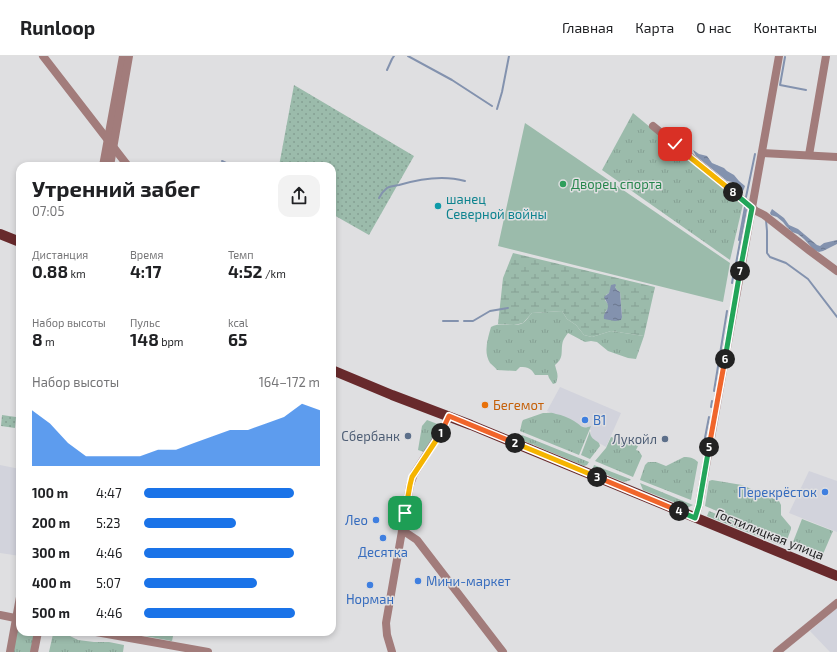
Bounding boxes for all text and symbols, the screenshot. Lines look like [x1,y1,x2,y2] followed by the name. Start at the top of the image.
[20,16,95,39] text: Runloop
[562,19,613,36] text: Главная
[635,19,674,36] text: Карта
[696,19,732,36] text: О нас
[754,19,817,36] text: Контакты
[658,127,692,161] pin
[664,133,686,155] icon: check
[32,175,200,201] text: Утренний забег
[278,175,320,217] button: share
[571,176,662,192] place label: Дворец спорта
[558,179,568,189] marker: Дворец спорта
[723,182,743,202] pin: 8
[730,185,736,198] text: 8
[446,191,547,222] place label: шанец Северной войны
[433,201,443,211] marker: шанец Северной войны
[32,203,64,219] text: 07:05
[32,248,88,261] text: Дистанция
[130,248,163,261] text: Время
[228,248,254,261] text: Темп
[32,261,68,281] text: 0.88
[130,261,162,281] text: 4:17
[228,261,262,281] text: 4:52
[730,261,750,281] pin: 7
[737,264,743,277] text: 7
[68,267,86,280] text: km
[262,267,286,280] text: /km
[32,316,106,329] text: Набор высоты
[130,316,160,329] text: Пульс
[228,316,248,329] text: kcal
[32,329,43,349] text: 8
[130,329,159,349] text: 148
[228,329,247,349] text: 65
[43,335,55,348] text: m
[159,335,184,348] text: bpm
[715,349,735,369] pin: 6
[722,352,728,365] text: 6
[32,374,119,390] text: Набор высоты
[259,374,320,390] text: 164–172 m
[493,397,545,413] place label: Бегемот
[480,400,490,410] marker: Бегемот
[593,412,606,428] place label: В1
[580,415,590,425] marker: В1
[431,423,451,443] pin: 1
[439,426,443,439] text: 1
[341,428,400,444] place label: Сбербанк
[403,431,413,441] marker: Сбербанк
[612,431,657,447] place label: Лукойл
[505,433,525,453] pin: 2
[660,434,670,444] marker: Лукойл
[512,436,518,449] text: 2
[699,437,719,457] pin: 5
[706,440,712,453] text: 5
[587,467,607,487] pin: 3
[594,470,600,483] text: 3
[738,484,817,500] place label: Перекрёсток
[32,485,68,501] text: 100 m
[96,485,122,501] text: 4:47
[820,487,830,497] marker: Перекрёсток
[388,496,422,530] pin
[669,501,689,521] pin: 4
[394,502,416,524] icon: arrive
[675,504,683,517] text: 4
[713,505,827,563] street label: Гостилицкая улица
[345,512,368,528] place label: Лео
[32,515,70,531] text: 200 m
[96,515,121,531] text: 5:23
[371,515,381,525] marker: Лео
[378,533,388,543] marker: Десятка
[358,544,408,560] place label: Десятка
[32,545,70,561] text: 300 m
[96,545,123,561] text: 4:46
[426,573,511,589] place label: Мини-маркет
[32,575,71,591] text: 400 m
[96,575,121,591] text: 5:07
[413,576,423,586] marker: Мини-маркет
[365,580,375,590] marker: Норман
[346,591,394,607] place label: Норман
[32,605,70,621] text: 500 m
[96,605,123,621] text: 4:46

